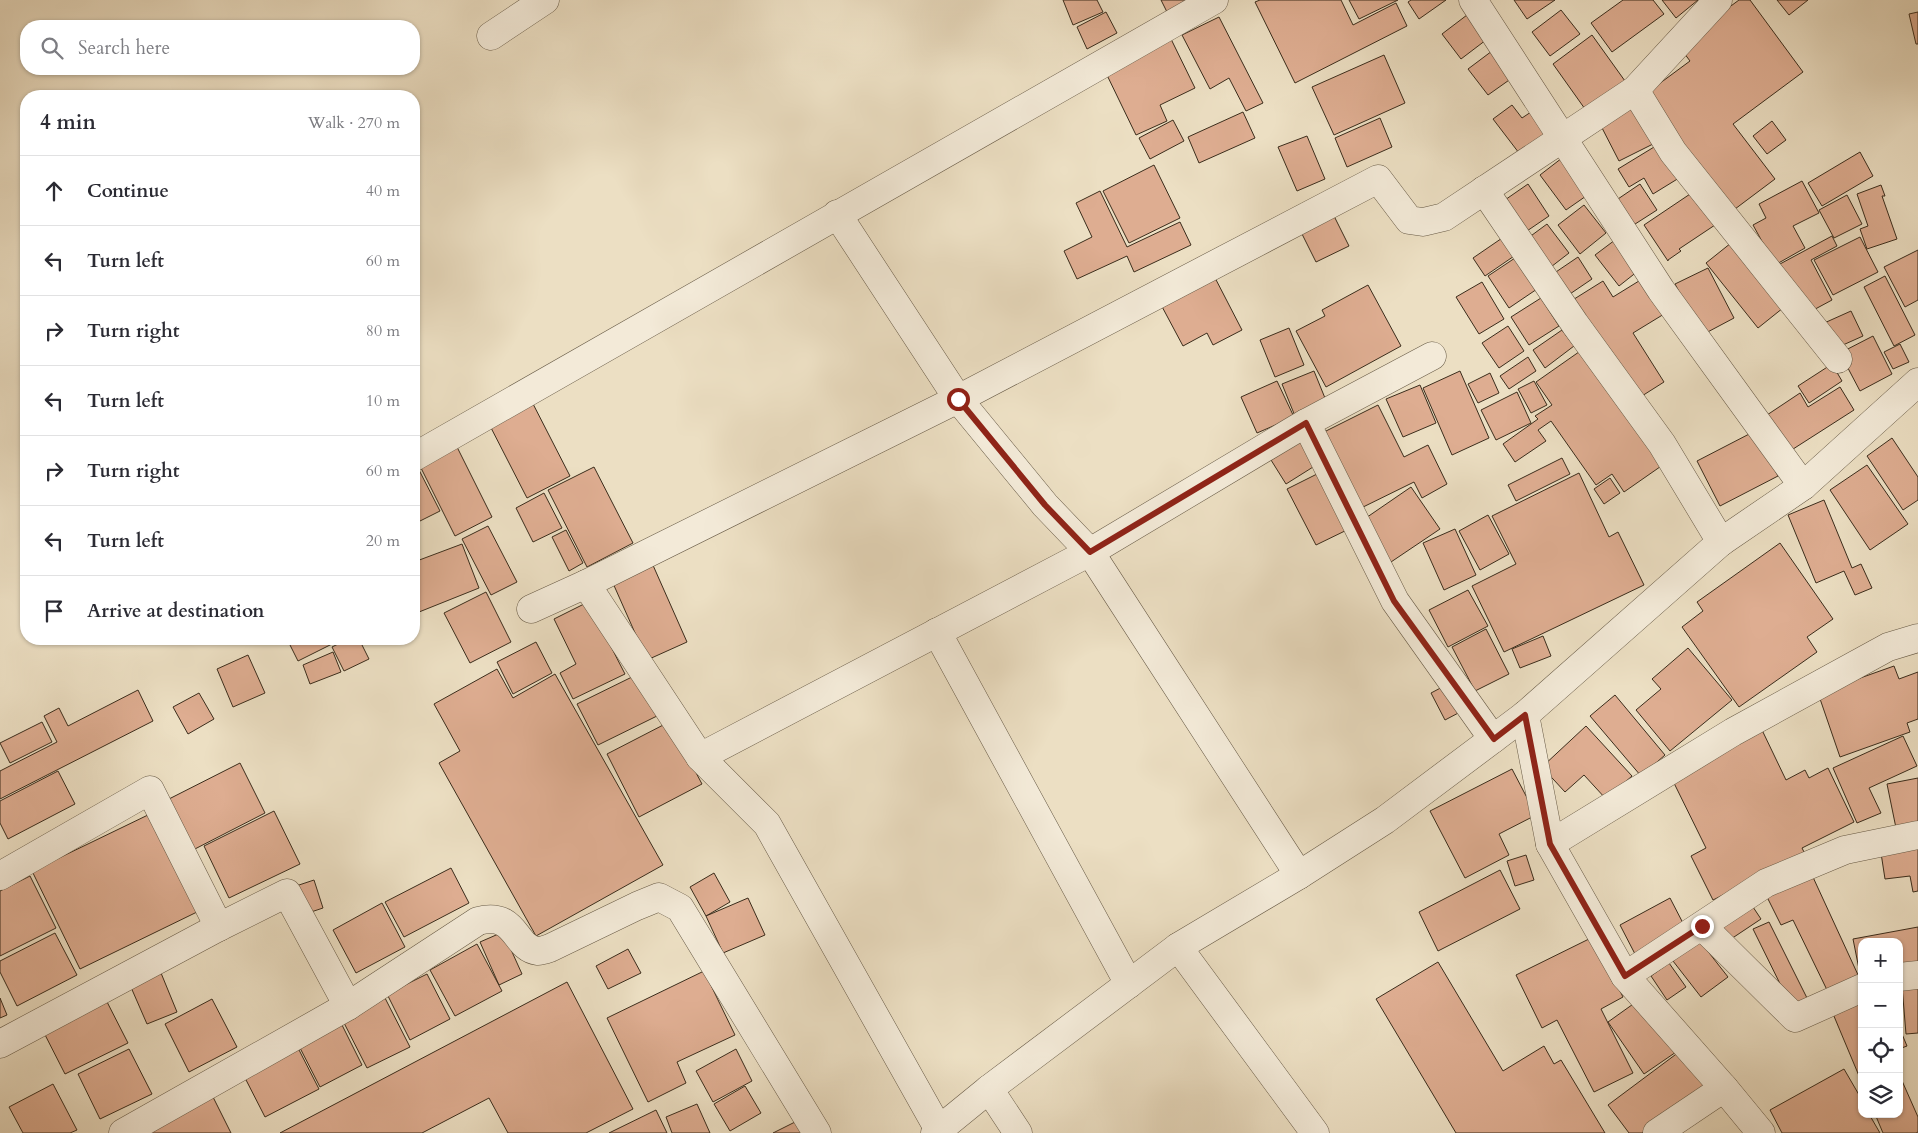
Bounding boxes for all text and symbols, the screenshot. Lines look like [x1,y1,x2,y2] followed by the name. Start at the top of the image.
[20,20,420,75] search box
[38,34,66,62] icon: search
[78,35,170,61] text: Search here
[40,108,96,137] text: 4 min
[308,112,400,134] text: Walk · 270 m
[40,177,68,205] icon: ahead
[87,178,169,204] text: Continue
[366,180,400,202] text: 40 m
[40,247,68,275] icon: left
[87,248,164,274] text: Turn left
[366,250,400,272] text: 60 m
[40,317,68,345] icon: right
[87,318,179,344] text: Turn right
[366,320,400,342] text: 80 m
[40,387,68,415] icon: left
[87,388,164,414] text: Turn left
[947,388,970,411] route start
[366,390,400,412] text: 10 m
[40,457,68,485] icon: right
[87,458,179,484] text: Turn right
[366,460,400,482] text: 60 m
[40,527,68,555] icon: left
[87,528,164,554] text: Turn left
[366,530,400,552] text: 20 m
[40,597,68,625] icon: arrive
[87,598,264,624] text: Arrive at destination
[1691,915,1714,938] route end
[1858,938,1903,1118] map controls
[1858,938,1903,983] button: +
[1858,983,1903,1028] button: −
[1858,1028,1903,1073] button: locate
[1858,1073,1903,1118] button: layers

